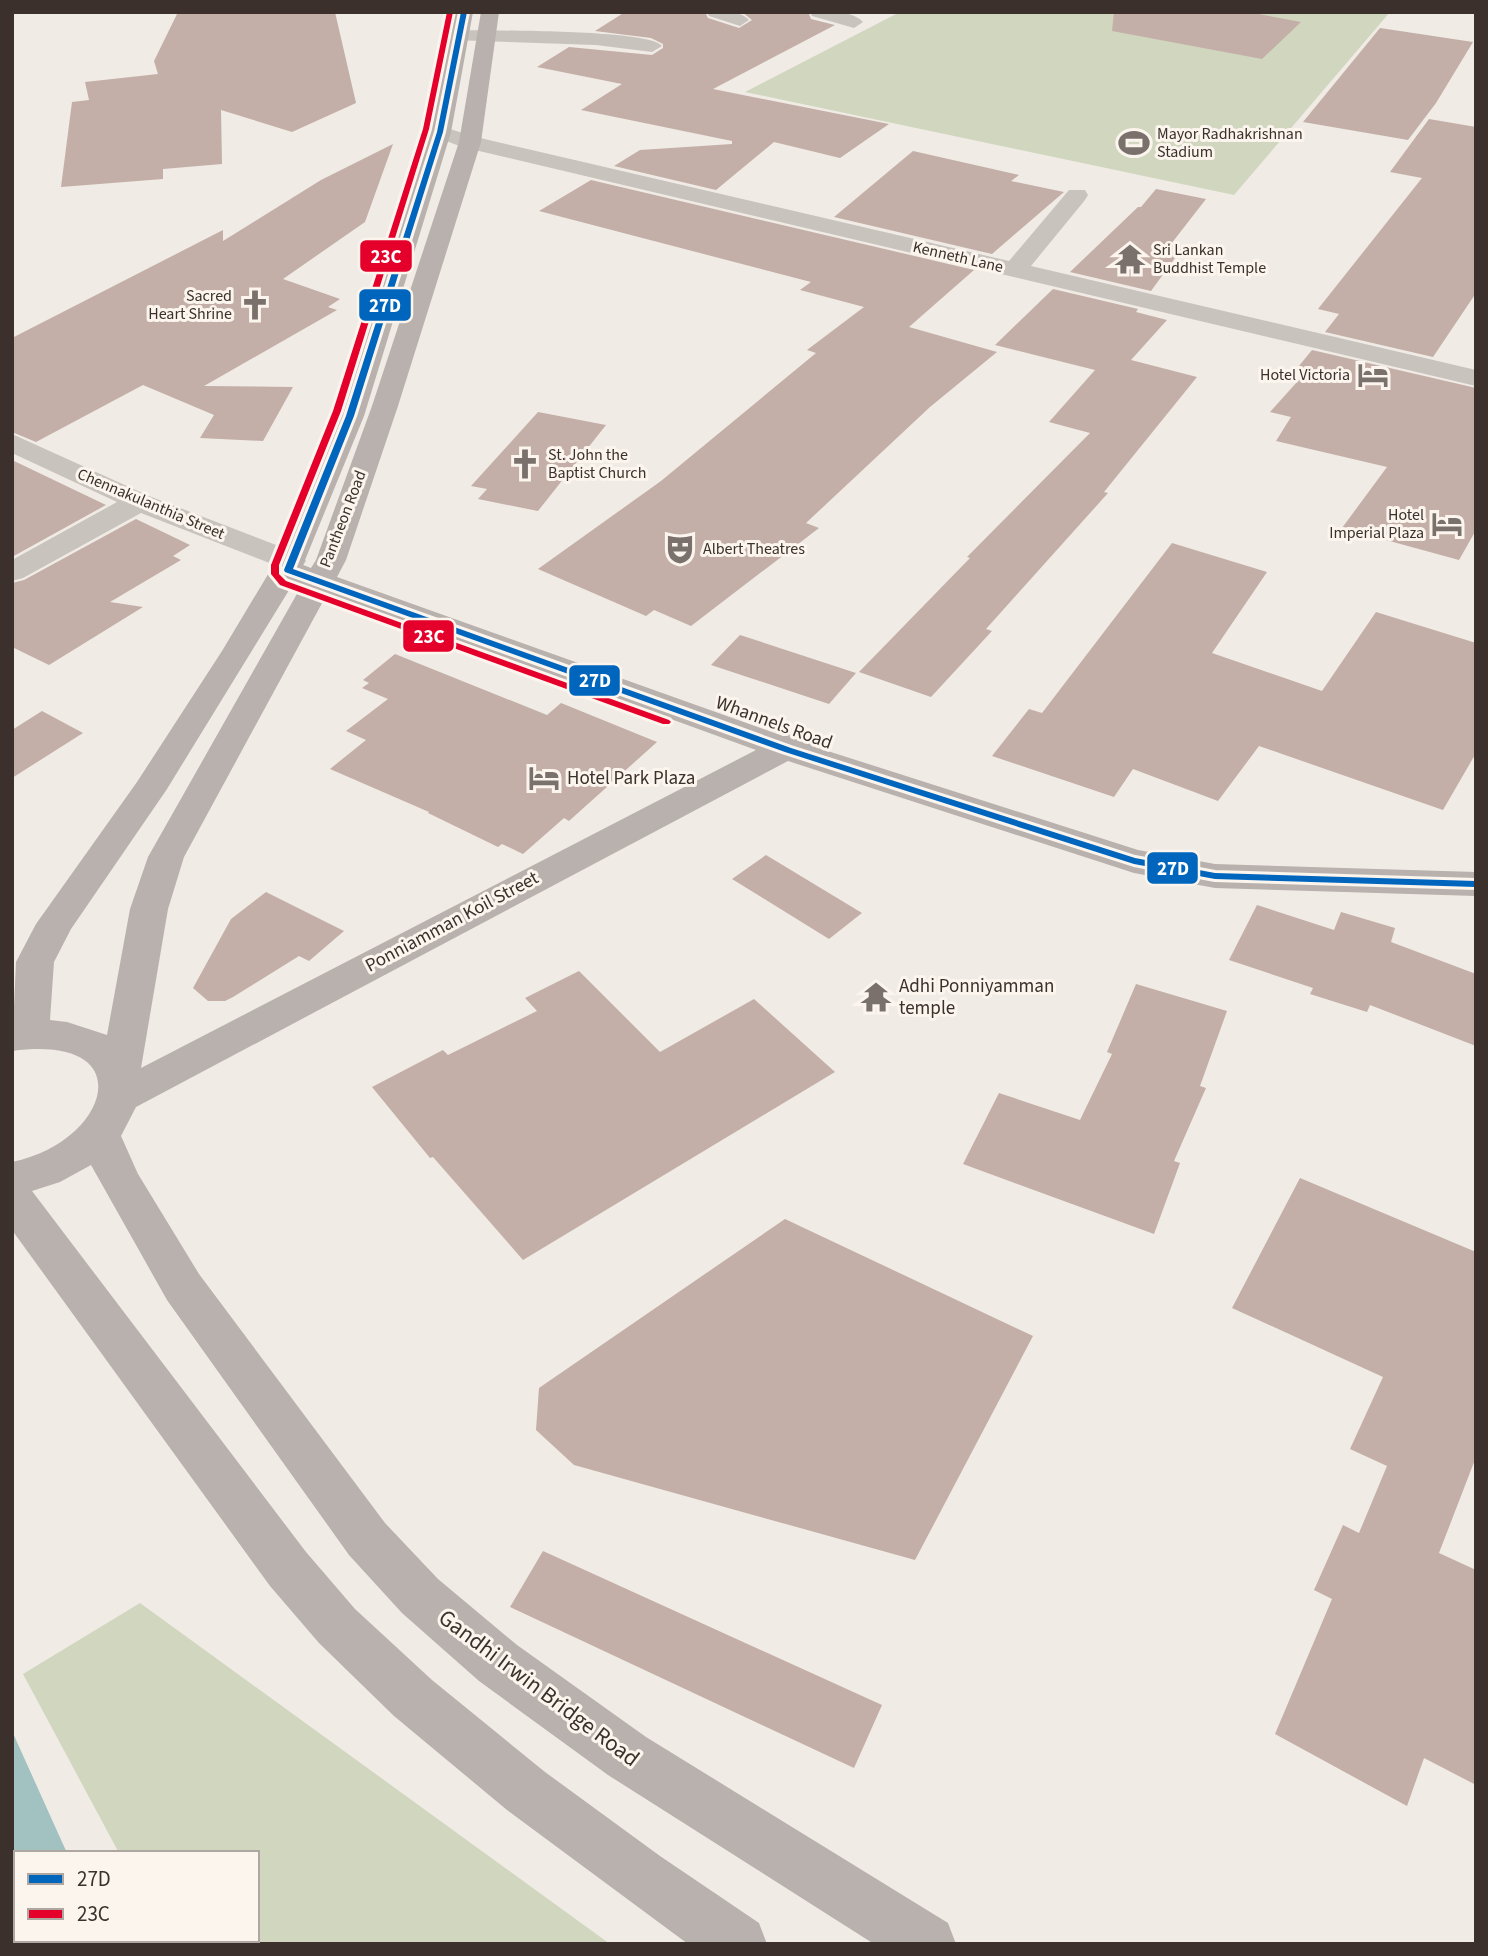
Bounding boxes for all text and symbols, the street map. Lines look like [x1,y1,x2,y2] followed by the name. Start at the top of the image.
[1157,123,1303,163] place label: Mayor Radhakrishnan Stadium
[1117,126,1151,160] sports icon: Mayor Radhakrishnan Stadium
[911,236,1005,278] street label: Kenneth Lane
[359,239,413,273] line badge: 23C
[1153,239,1266,279] place label: Sri Lankan Buddhist Temple
[1113,242,1147,276] temple icon: Sri Lankan Buddhist Temple
[370,244,402,271] text: 23C
[148,285,232,325] place label: Sacred Heart Shrine
[238,288,272,322] church icon: Sacred Heart Shrine
[358,288,412,322] line badge: 27D
[369,293,401,320] text: 27D
[1356,358,1390,392] hotel icon: Hotel Victoria
[1260,364,1350,386] place label: Hotel Victoria
[548,444,646,484] place label: St. John the Baptist Church
[508,447,542,481] church icon: St. John the Baptist Church
[74,463,229,545] street label: Chennakulanthia Street
[314,467,372,571] street label: Pantheon Road
[1329,504,1424,544] place label: Hotel Imperial Plaza
[1430,507,1464,541] hotel icon: Hotel Imperial Plaza
[663,532,697,566] theatre icon: Albert Theatres
[703,538,805,560] place label: Albert Theatres
[402,619,455,653] line badge: 23C
[413,624,445,651] text: 23C
[568,664,621,697] line badge: 27D
[579,668,611,695] text: 27D
[712,689,836,757] street label: Whannels Road
[527,761,561,795] hotel icon: Hotel Park Plaza
[567,765,695,792] place label: Hotel Park Plaza
[1146,851,1199,885] line badge: 27D
[1157,856,1189,883] text: 27D
[360,865,544,979] street label: Ponniamman Koil Street
[899,973,1054,1022] place label: Adhi Ponniyamman temple
[859,980,893,1014] temple icon: Adhi Ponniyamman temple
[432,1601,646,1775] street label: Gandhi Irwin Bridge Road
[14,1851,259,1942] legend
[77,1864,111,1894] text: 27D
[77,1899,110,1929] text: 23C

